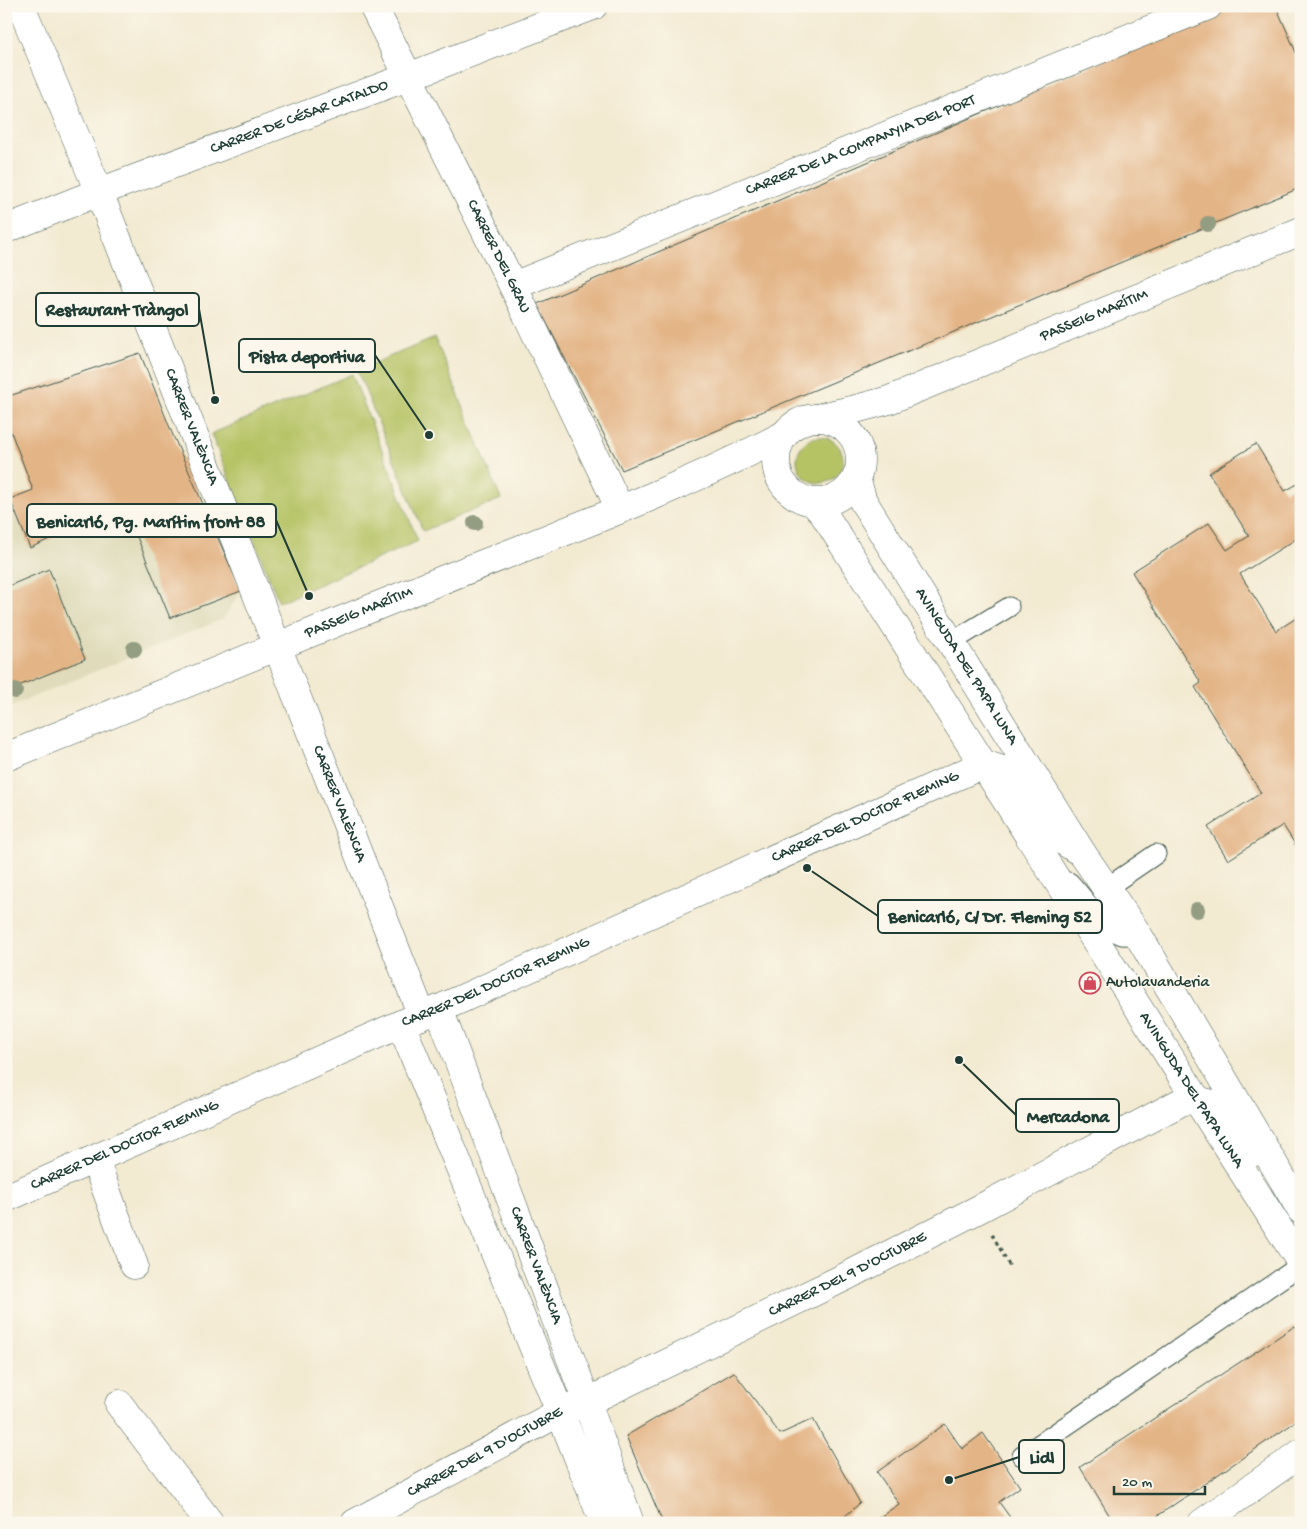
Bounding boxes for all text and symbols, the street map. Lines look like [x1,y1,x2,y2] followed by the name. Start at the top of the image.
[208,75,391,159] street label: CARRER DE CÉSAR CATALDO
[743,91,979,201] street label: CARRER DE LA COMPANYIA DEL PORT
[462,197,534,316] street label: CARRER DEL GRAU
[1037,285,1152,347] street label: PASSEIG MARÍTIM
[36,293,199,326] callout: Restaurant Tràngol
[44,301,189,322] text: Restaurant Tràngol
[239,339,375,372] callout: Pista deportiva
[248,348,366,369] text: Pista deportiva
[160,366,223,489] street label: CARRER VALÈNCIA
[27,504,276,537] callout: Benicarló, Pg. Marítim front 88
[36,513,266,534] text: Benicarló, Pg. Marítim front 88
[301,583,416,644] street label: PASSEIG MARÍTIM
[910,585,1023,750] street label: AVINGUDA DEL PAPA LUNA
[307,743,371,866] street label: CARRER VALÈNCIA
[769,767,963,868] street label: CARRER DEL DOCTOR FLEMING
[878,900,1102,933] callout: Benicarló, C/ Dr. Fleming 52
[887,908,1092,929] text: Benicarló, C/ Dr. Fleming 52
[399,933,593,1032] street label: CARRER DEL DOCTOR FLEMING
[1078,971,1102,995] shop icon: Autolavanderia
[1106,974,1210,993] place label: Autolavanderia
[1134,1009,1248,1173] street label: AVINGUDA DEL PAPA LUNA
[28,1096,223,1195] street label: CARRER DEL DOCTOR FLEMING
[1016,1099,1119,1132] callout: Mercadona
[1027,1108,1110,1129] text: Mercadona
[505,1204,567,1328] street label: CARRER VALÈNCIA
[766,1227,931,1322] street label: CARRER DEL 9 D'OCTUBRE
[404,1402,567,1502] street label: CARRER DEL 9 D'OCTUBRE
[1019,1440,1064,1473] callout: Lidl
[1029,1449,1055,1470] text: Lidl
[1114,1464,1206,1496] scale bar
[1122,1474,1152,1492] text: 20 m

